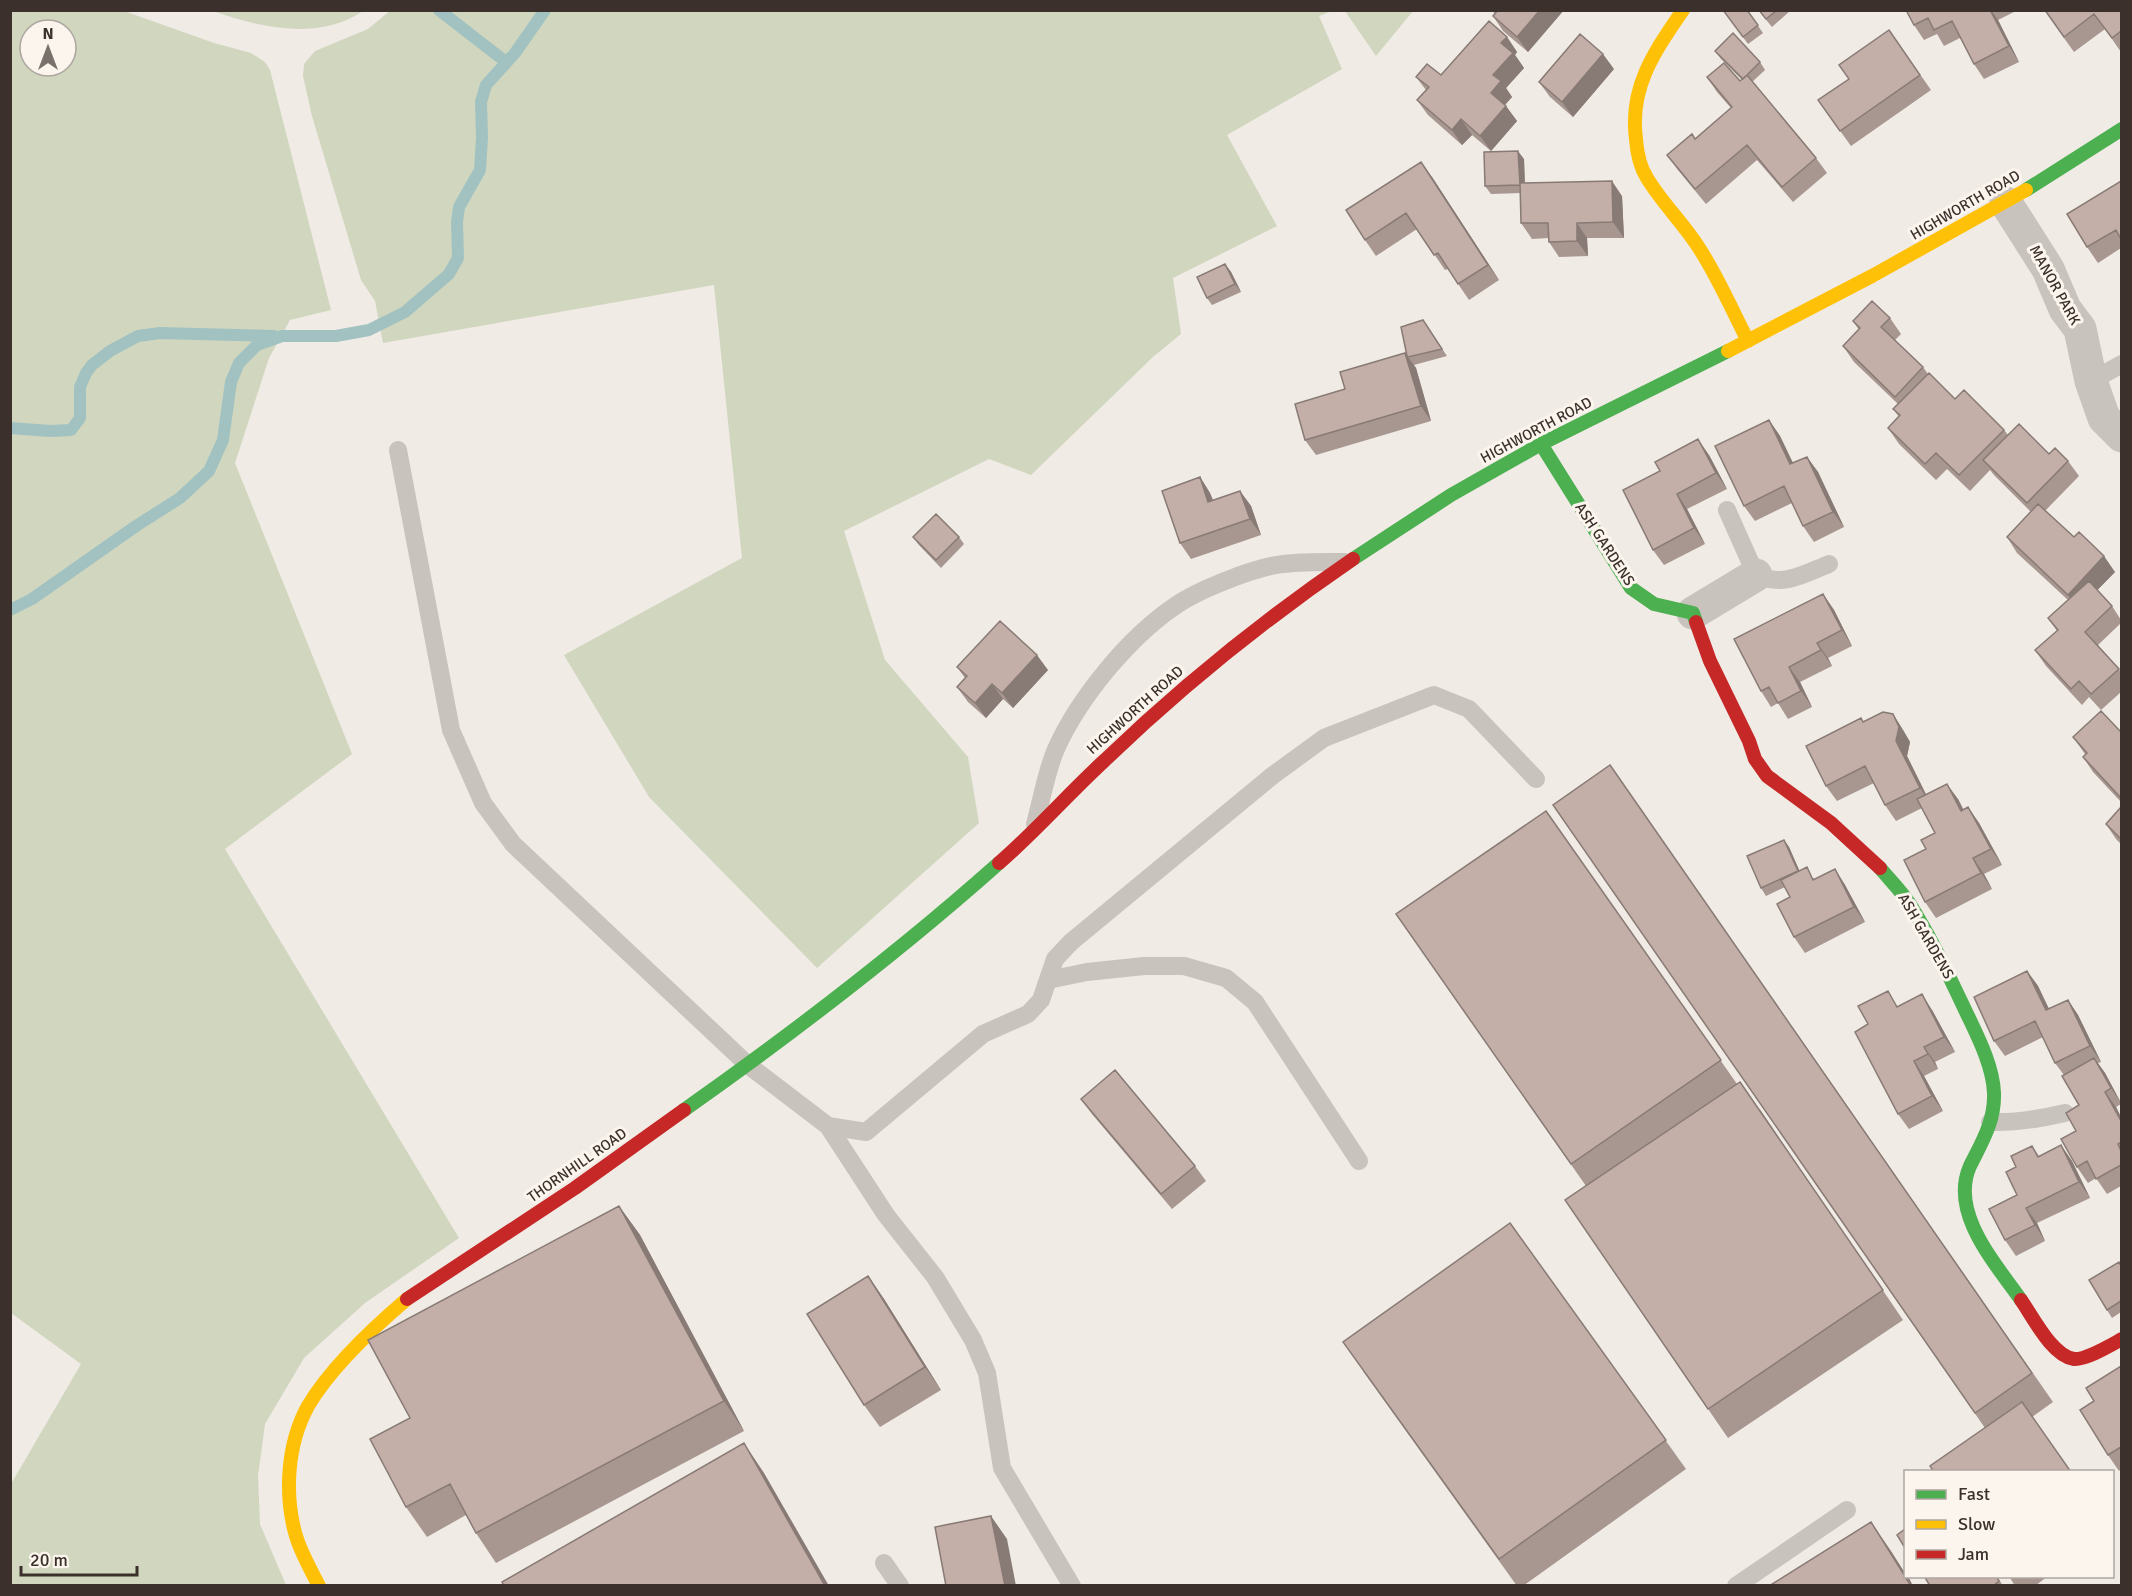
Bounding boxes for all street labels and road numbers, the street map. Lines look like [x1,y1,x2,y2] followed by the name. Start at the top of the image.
[1907,166,2023,244] street label: HIGHWORTH ROAD
[2026,242,2084,328] street label: MANOR PARK
[1477,393,1595,467] street label: HIGHWORTH ROAD
[1571,499,1639,589] street label: ASH GARDENS
[1083,662,1187,758] street label: HIGHWORTH ROAD
[1894,890,1958,982] street label: ASH GARDENS
[524,1124,630,1206] street label: THORNHILL ROAD

